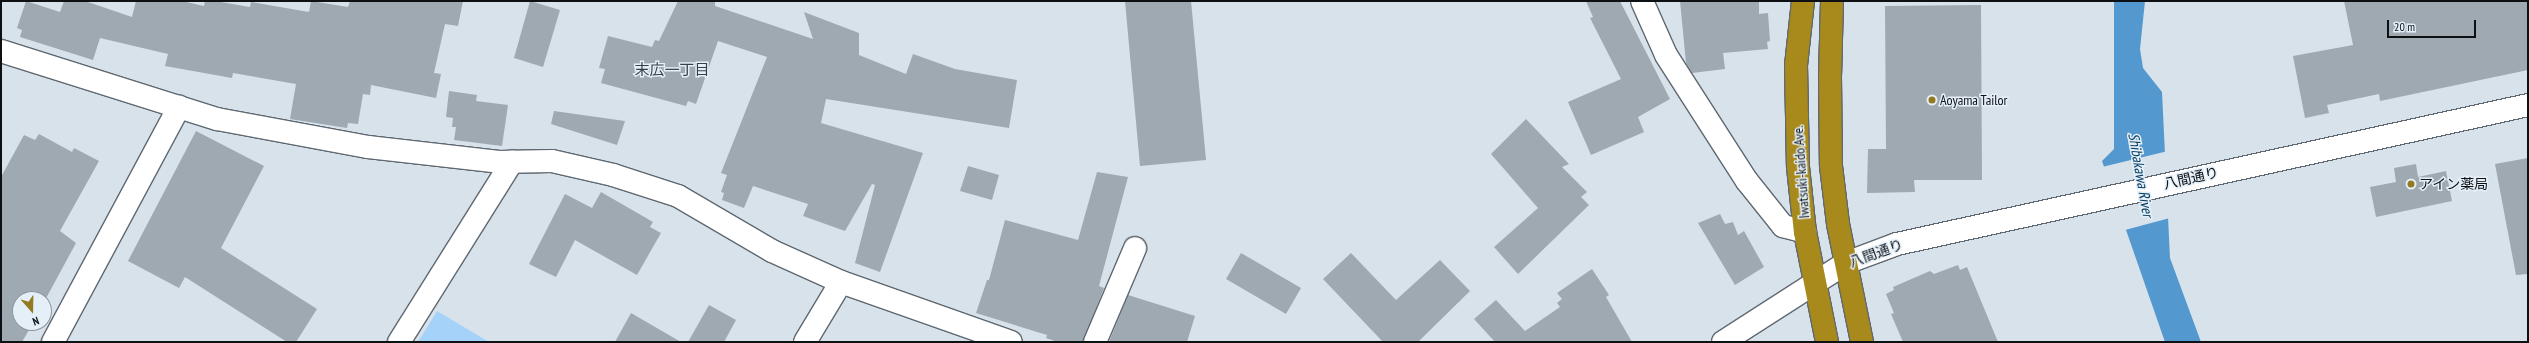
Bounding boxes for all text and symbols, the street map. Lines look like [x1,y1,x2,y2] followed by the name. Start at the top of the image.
[2389,12,2478,38] scale bar
[2394,19,2415,34] text: 20 m
[635,61,709,79] district label: 末広一丁目
[1940,92,2008,108] place label: Aoyama Tailor
[1927,95,1937,105] marker: Aoyama Tailor
[1789,125,1813,219] street label: Iwatsuki-kaido Ave.
[2125,131,2157,219] water label: Shibakawa River
[2162,164,2220,192] street label: 八間通り
[2419,176,2489,192] place label: アイン薬局
[2406,179,2416,189] marker: アイン薬局
[1847,236,1905,270] street label: 八間通り
[12,291,52,331] north arrow
[31,314,41,329] text: N

